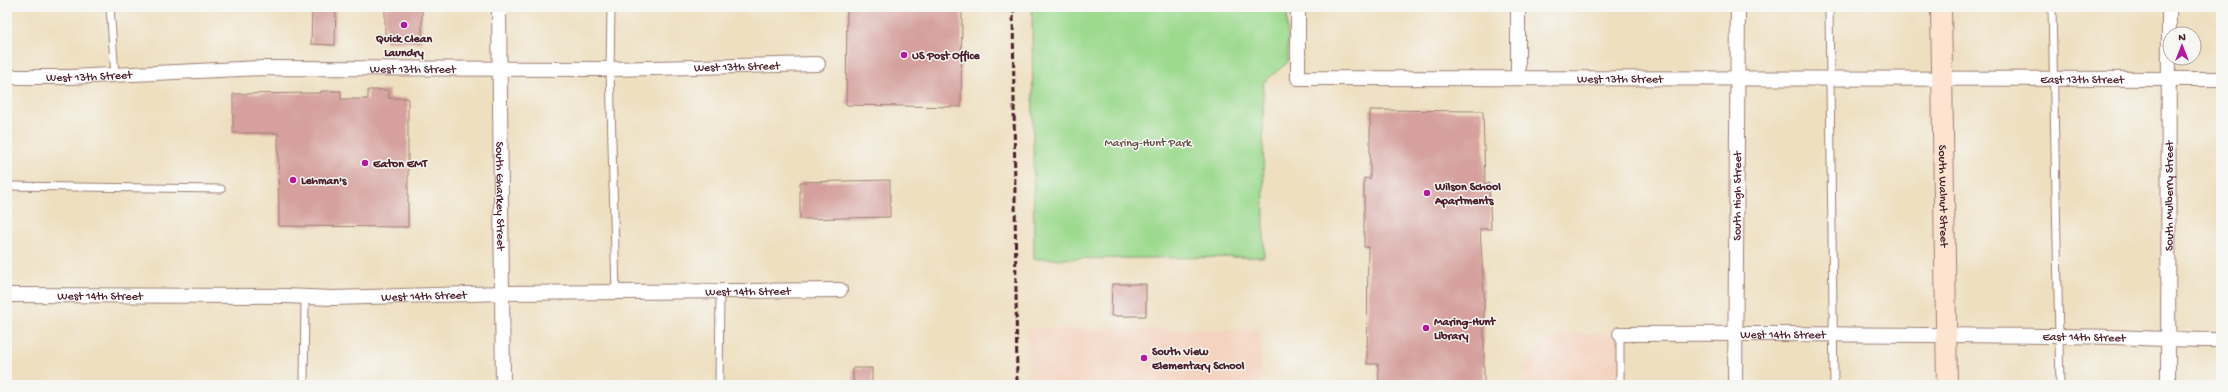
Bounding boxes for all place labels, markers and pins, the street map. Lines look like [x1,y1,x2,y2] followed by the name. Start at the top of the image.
[399,20,409,30] marker: Quick Clean Laundry
[376,33,432,61] place label: Quick Clean Laundry
[899,50,909,60] marker: US Post Office
[912,50,981,64] place label: US Post Office
[360,158,370,168] marker: Eaton EMT
[372,158,429,172] place label: Eaton EMT
[288,175,298,185] marker: Lehman's
[301,175,347,189] place label: Lehman's
[1434,181,1501,209] place label: Wilson School Apartments
[1422,188,1432,198] marker: Wilson School Apartments
[1434,316,1496,344] place label: Maring-Hunt Library
[1421,323,1431,333] marker: Maring-Hunt Library
[1151,346,1245,374] place label: South View Elementary School
[1139,353,1149,363] marker: South View Elementary School

